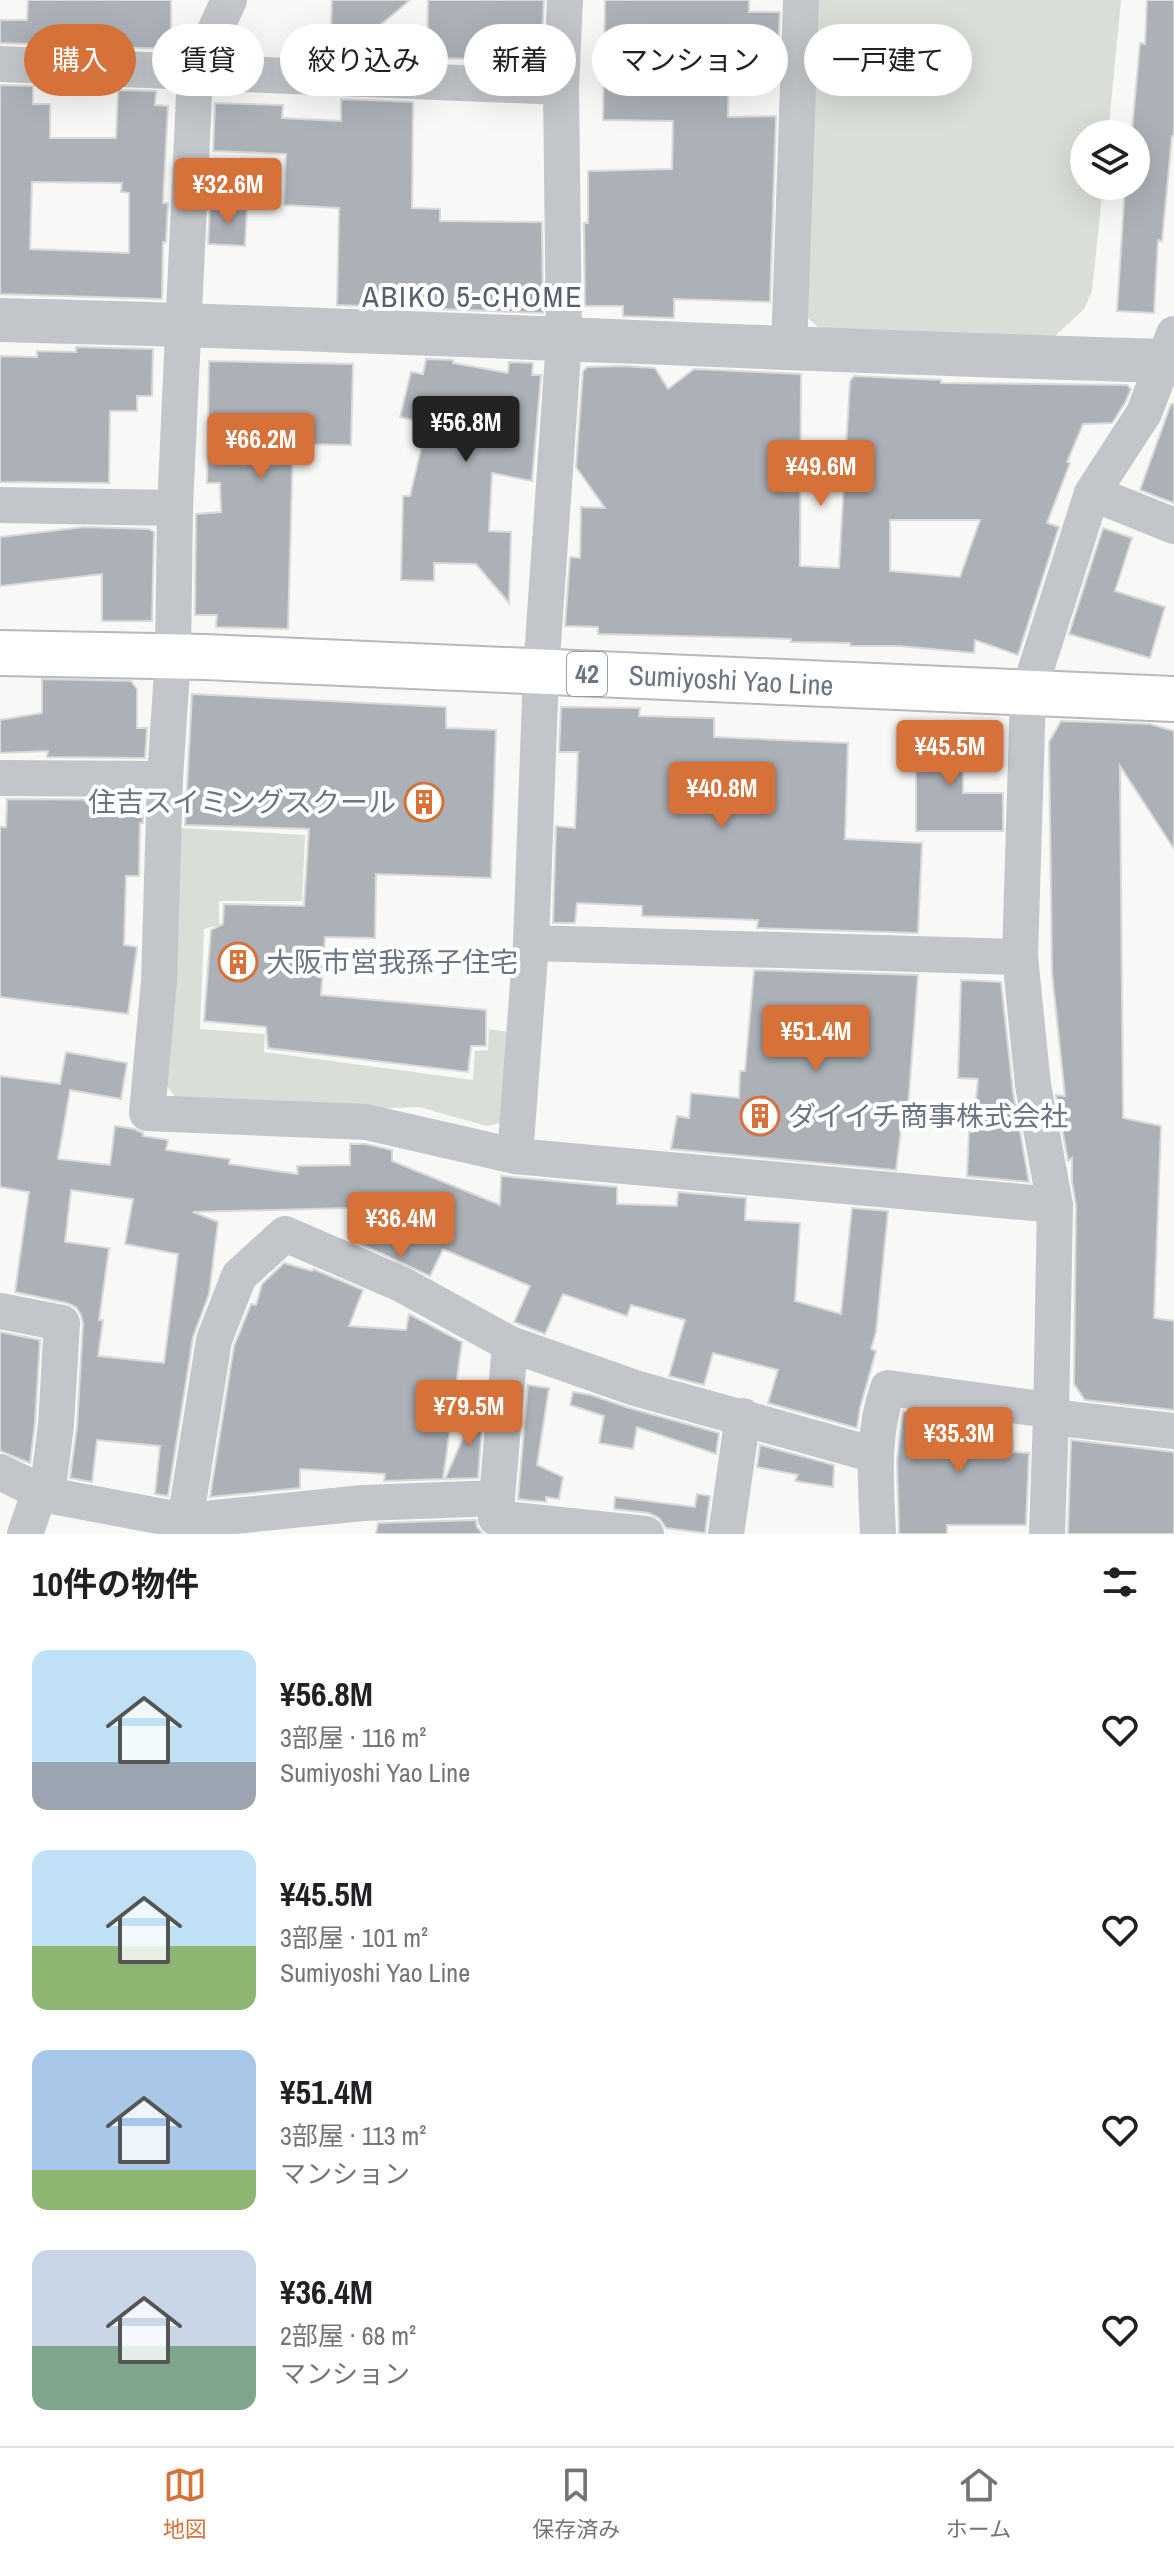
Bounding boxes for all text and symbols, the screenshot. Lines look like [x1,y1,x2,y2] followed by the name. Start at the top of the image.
[24,24,136,96] chip: 購入
[152,24,264,96] chip: 賃貸
[280,24,448,96] chip: 絞り込み
[464,24,576,96] chip: 新着
[592,24,788,96] chip: マンション
[804,24,972,96] chip: 一戸建て
[1070,120,1150,200] map controls
[1070,120,1150,200] button: layers
[163,158,293,226] pin: ¥32.6M
[192,166,264,201] text: ¥32.6M
[361,276,584,316] district label: ABIKO 5-CHOME
[401,396,531,464] pin: ¥56.8M
[430,404,502,439] text: ¥56.8M
[196,413,326,481] pin: ¥66.2M
[225,421,297,456] text: ¥66.2M
[756,440,886,508] pin: ¥49.6M
[785,448,857,483] text: ¥49.6M
[567,652,607,696] road number: 42
[628,656,834,704] street label: Sumiyoshi Yao Line
[885,720,1015,788] pin: ¥45.5M
[914,728,986,763] text: ¥45.5M
[657,762,787,830] pin: ¥40.8M
[686,770,758,805] text: ¥40.8M
[403,781,445,823] building icon: 住吉スイミングスクール
[88,783,396,821] place label: 住吉スイミングスクール
[217,941,259,983] building icon: 大阪市営我孫子住宅
[266,943,518,981] place label: 大阪市営我孫子住宅
[751,1005,881,1073] pin: ¥51.4M
[780,1013,852,1048] text: ¥51.4M
[739,1095,781,1137] building icon: ダイイチ商事株式会社
[788,1097,1068,1135] place label: ダイイチ商事株式会社
[336,1192,466,1260] pin: ¥36.4M
[365,1200,437,1235] text: ¥36.4M
[404,1380,534,1448] pin: ¥79.5M
[433,1388,505,1423] text: ¥79.5M
[894,1407,1024,1475] pin: ¥35.3M
[923,1415,995,1450] text: ¥35.3M
[1098,1560,1142,1604] icon: filters
[32,1561,199,1607] text: 10件の物件
[280,1671,373,1717] text: ¥56.8M
[96,1682,192,1778] icon: home
[1098,1708,1142,1752] icon: heart
[280,1720,426,1755] text: 3部屋 · 116 m²
[280,1755,470,1790] text: Sumiyoshi Yao Line
[280,1871,373,1917] text: ¥45.5M
[96,1882,192,1978] icon: home
[1098,1908,1142,1952] icon: heart
[280,1920,428,1955] text: 3部屋 · 101 m²
[280,1955,470,1990] text: Sumiyoshi Yao Line
[280,2069,373,2115] text: ¥51.4M
[96,2082,192,2178] icon: home
[1098,2108,1142,2152] icon: heart
[280,2118,426,2153] text: 3部屋 · 113 m²
[280,2156,410,2191] text: マンション
[280,2269,373,2315] text: ¥36.4M
[96,2282,192,2378] icon: home
[1098,2308,1142,2352] icon: heart
[280,2318,416,2353] text: 2部屋 · 68 m²
[280,2356,410,2391] text: マンション
[163,2463,207,2544] tab: 地図
[532,2463,620,2544] tab: 保存済み
[946,2463,1011,2544] tab: ホーム

